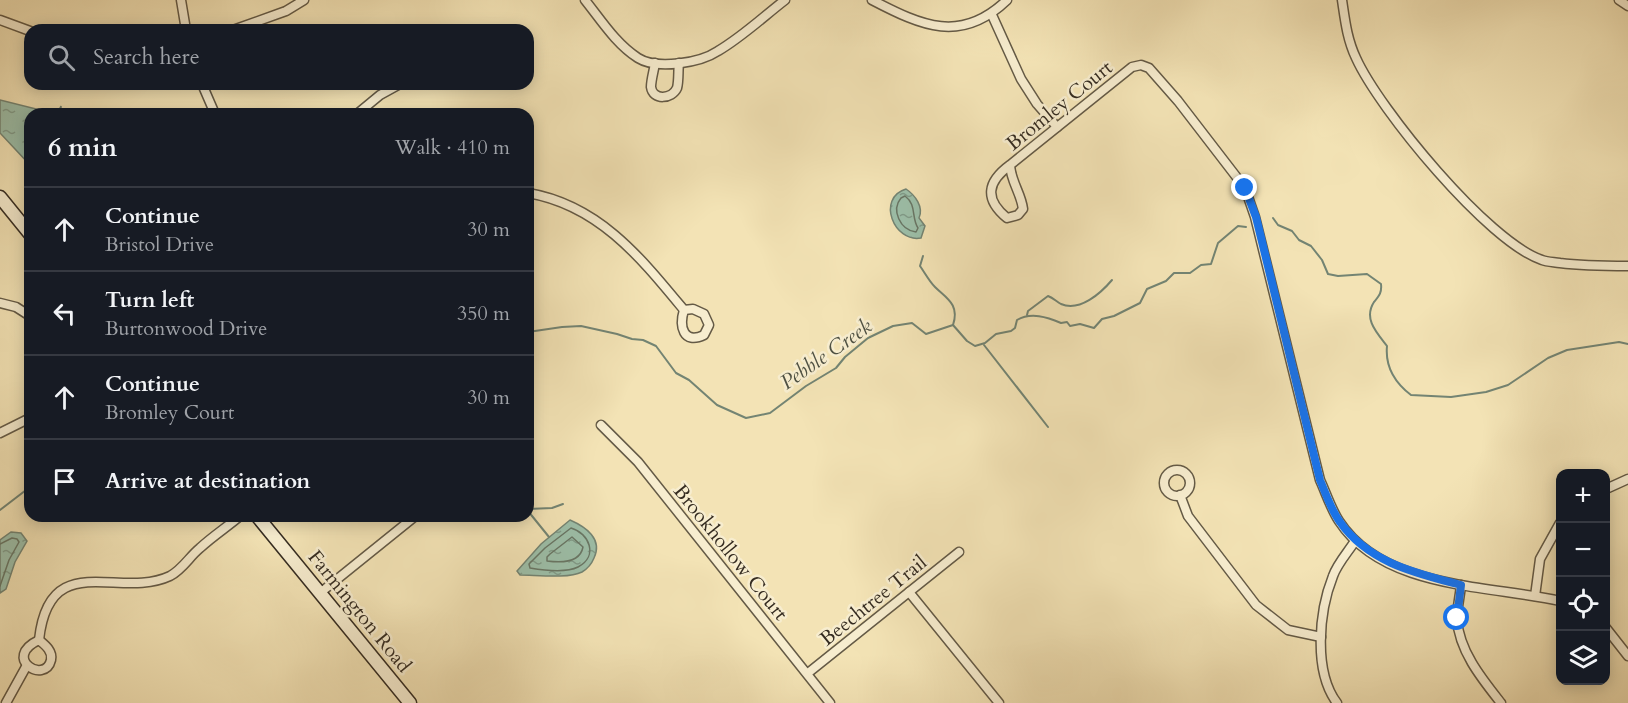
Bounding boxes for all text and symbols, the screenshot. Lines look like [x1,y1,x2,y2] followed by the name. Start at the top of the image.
[24,24,534,90] search box
[45,41,78,74] icon: search
[93,42,200,72] text: Search here
[1001,54,1119,157] street label: Bromley Court
[48,130,117,165] text: 6 min
[395,134,510,161] text: Walk · 410 m
[1231,174,1257,200] route end
[105,201,200,231] text: Continue
[48,213,81,246] icon: ahead
[467,216,510,243] text: 30 m
[105,231,214,258] text: Bristol Drive
[105,285,194,315] text: Turn left
[48,297,81,330] icon: left
[457,300,510,327] text: 350 m
[775,312,879,397] water label: Pebble Creek
[105,315,267,342] text: Burtonwood Drive
[105,369,200,399] text: Continue
[48,381,81,414] icon: ahead
[467,384,510,411] text: 30 m
[105,399,234,426] text: Bromley Court
[48,465,81,498] icon: arrive
[105,466,310,496] text: Arrive at destination
[1556,469,1610,685] map controls
[1556,469,1610,523] button: +
[667,479,794,627] street label: Brookhollow Court
[1556,523,1610,577] button: −
[302,544,418,678] street label: Farmington Road
[814,549,932,652] street label: Beechtree Trail
[1556,577,1610,631] button: locate
[1443,604,1469,630] route start
[1556,631,1610,685] button: layers

